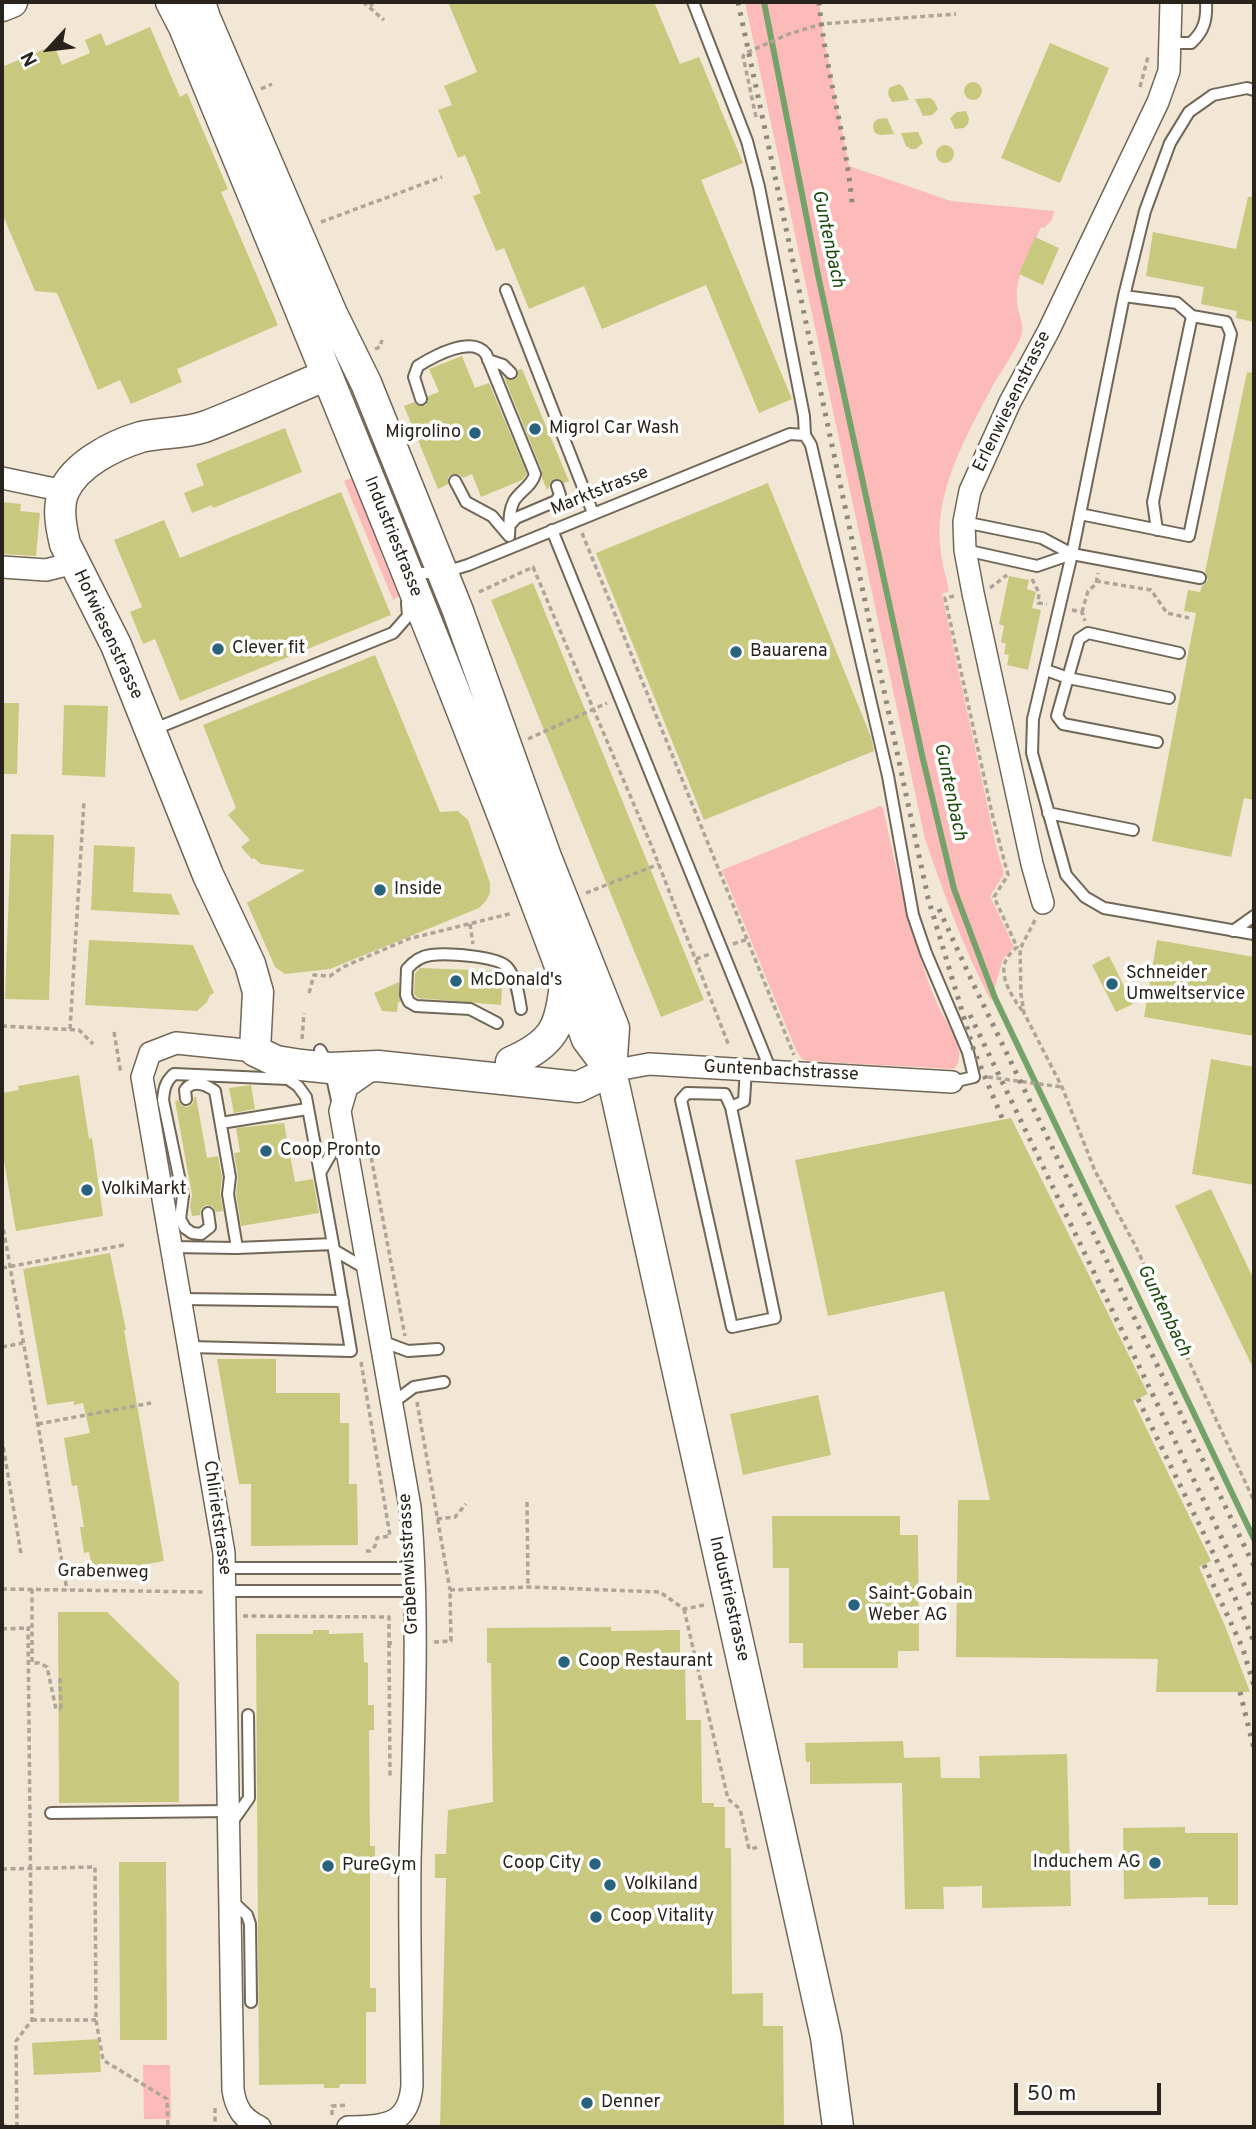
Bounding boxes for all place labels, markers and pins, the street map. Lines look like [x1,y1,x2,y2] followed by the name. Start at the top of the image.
[549,418,679,440] place label: Migrol Car Wash
[527,421,543,437] marker: Migrol Car Wash
[385,422,461,444] place label: Migrolino
[467,425,483,441] marker: Migrolino
[232,638,305,660] place label: Clever fit
[210,641,226,657] marker: Clever fit
[750,641,828,663] place label: Bauarena
[728,644,744,660] marker: Bauarena
[394,879,442,901] place label: Inside
[372,882,388,898] marker: Inside
[1126,963,1245,1006] place label: Schneider Umweltservice
[470,970,562,992] place label: McDonald's
[448,973,464,989] marker: McDonald's
[1104,976,1120,992] marker: Schneider Umweltservice
[280,1140,381,1162] place label: Coop Pronto
[258,1143,274,1159] marker: Coop Pronto
[101,1179,187,1201] place label: VolkiMarkt
[79,1182,95,1198] marker: VolkiMarkt
[868,1584,973,1626] place label: Saint-Gobain Weber AG
[846,1597,862,1613] marker: Saint-Gobain Weber AG
[578,1651,713,1673] place label: Coop Restaurant
[556,1654,572,1670] marker: Coop Restaurant
[1033,1852,1141,1874] place label: Induchem AG
[502,1853,581,1875] place label: Coop City
[342,1855,416,1877] place label: PureGym
[1147,1855,1163,1871] marker: Induchem AG
[587,1856,603,1872] marker: Coop City
[320,1858,336,1874] marker: PureGym
[624,1874,698,1896] place label: Volkiland
[602,1877,618,1893] marker: Volkiland
[610,1906,714,1928] place label: Coop Vitality
[588,1909,604,1925] marker: Coop Vitality
[601,2092,661,2114] place label: Denner
[579,2095,595,2111] marker: Denner

